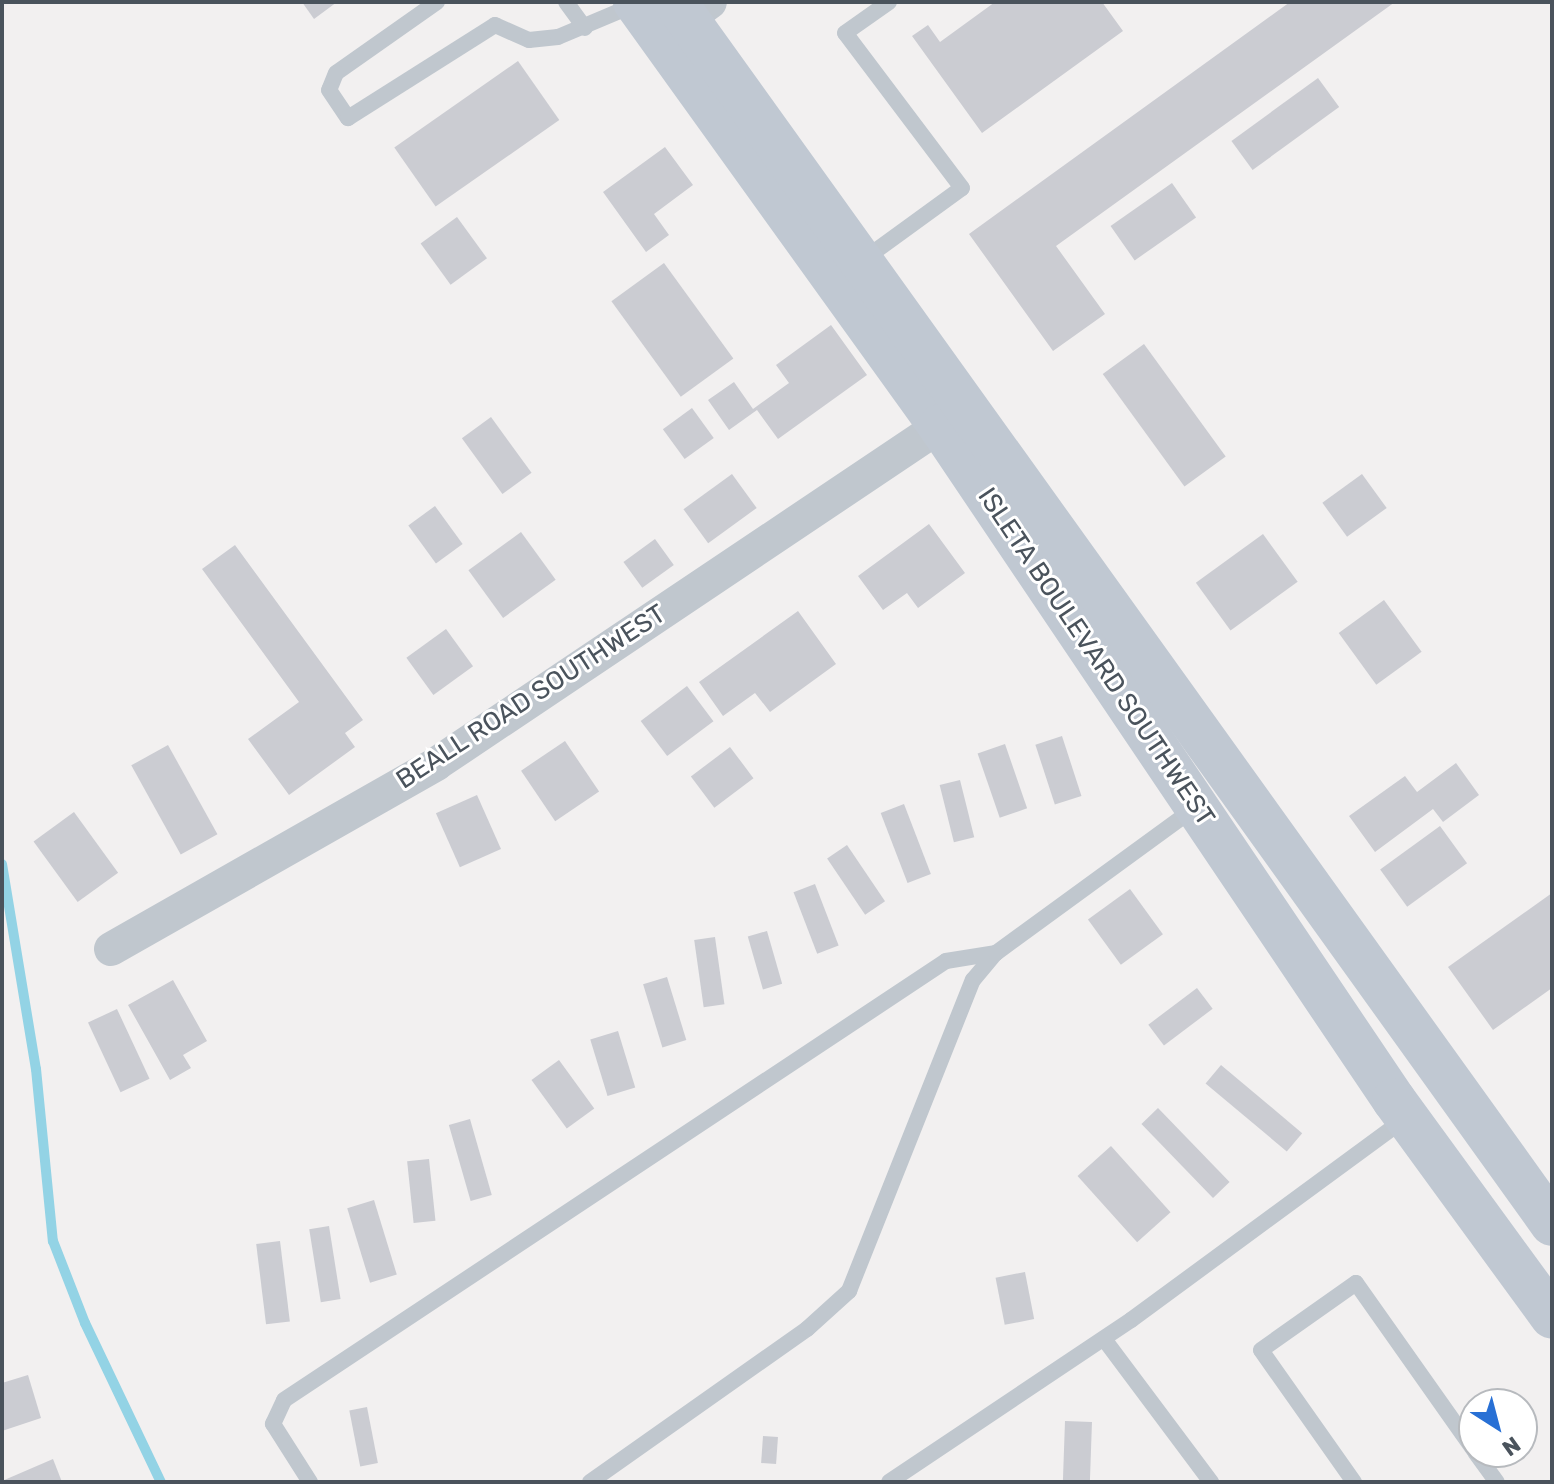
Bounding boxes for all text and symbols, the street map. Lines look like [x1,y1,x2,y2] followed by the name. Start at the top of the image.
[971,482,1221,832] street label: ISLETA BOULEVARD SOUTHWEST
[390,598,672,796] street label: BEALL ROAD SOUTHWEST
[1458,1388,1538,1468] north arrow
[1497,1431,1526,1462] text: N

